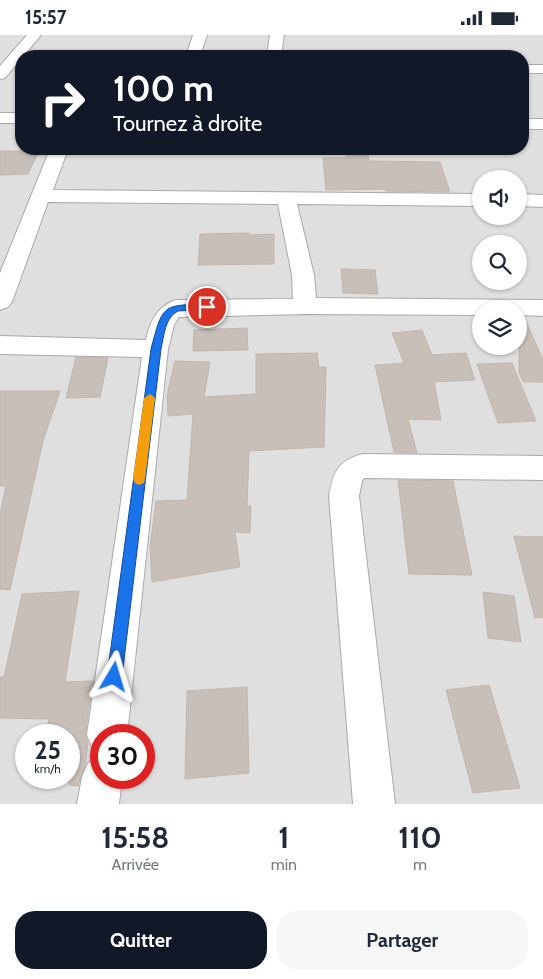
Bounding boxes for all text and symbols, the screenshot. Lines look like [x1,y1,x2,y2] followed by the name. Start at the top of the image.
[25,6,66,29] text: 15:57
[113,67,214,110] text: 100 m
[30,70,95,135] icon: right
[113,110,262,137] text: Tournez à droite
[472,170,527,355] map controls
[472,170,527,225] button: sound
[472,235,527,290] button: search
[186,286,228,328] pin
[193,293,221,321] icon: arrive
[472,300,527,355] button: layers
[87,650,139,702] position arrow
[90,724,155,789] speed limit sign: 30
[34,735,61,765] text: 25
[34,761,61,776] text: km/h
[101,819,169,856] text: 15:58
[278,819,289,856] text: 1
[398,819,442,856] text: 110
[112,855,159,874] text: Arrivée
[271,855,297,874] text: min
[413,855,427,874] text: m
[15,911,267,969] button: Quitter
[277,911,528,969] button: Partager

